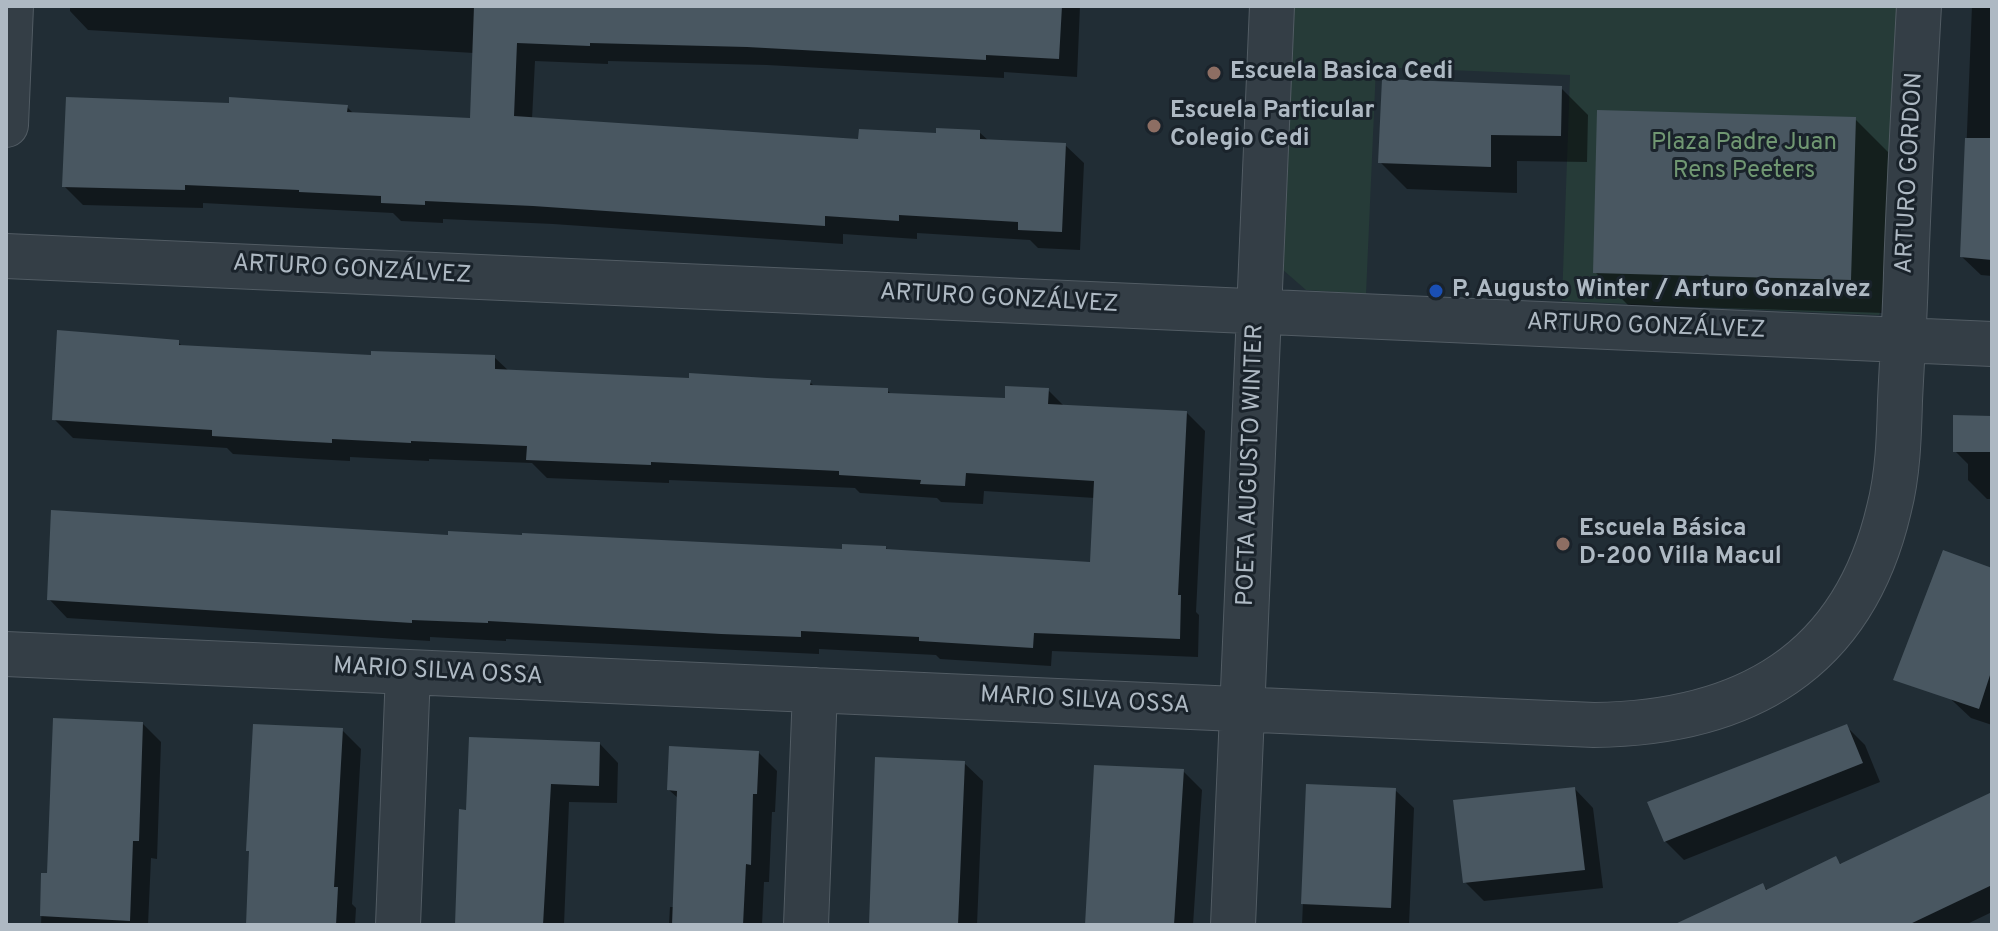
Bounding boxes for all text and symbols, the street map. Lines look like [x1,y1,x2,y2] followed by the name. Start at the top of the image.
[1230,59,1453,87] place label: Escuela Basica Cedi
[1205,64,1223,82] marker: Escuela Basica Cedi
[1891,72,1931,274] street label: ARTURO GORDON
[1170,98,1374,154] place label: Escuela Particular Colegio Cedi
[1145,117,1163,135] marker: Escuela Particular Colegio Cedi
[1651,130,1837,186] park label: Plaza Padre Juan Rens Peeters
[232,250,472,292] street label: ARTURO GONZÁLVEZ
[1452,277,1871,305] place label: P. Augusto Winter / Arturo Gonzalvez
[879,279,1119,321] street label: ARTURO GONZÁLVEZ
[1427,282,1445,300] marker: P. Augusto Winter / Arturo Gonzalvez
[1526,309,1766,347] street label: ARTURO GONZÁLVEZ
[1233,323,1271,607] street label: POETA AUGUSTO WINTER
[1579,516,1782,572] place label: Escuela Básica D-200 Villa Macul
[1554,535,1572,553] marker: Escuela Básica D-200 Villa Macul
[332,653,544,693] street label: MARIO SILVA OSSA
[979,682,1191,722] street label: MARIO SILVA OSSA

